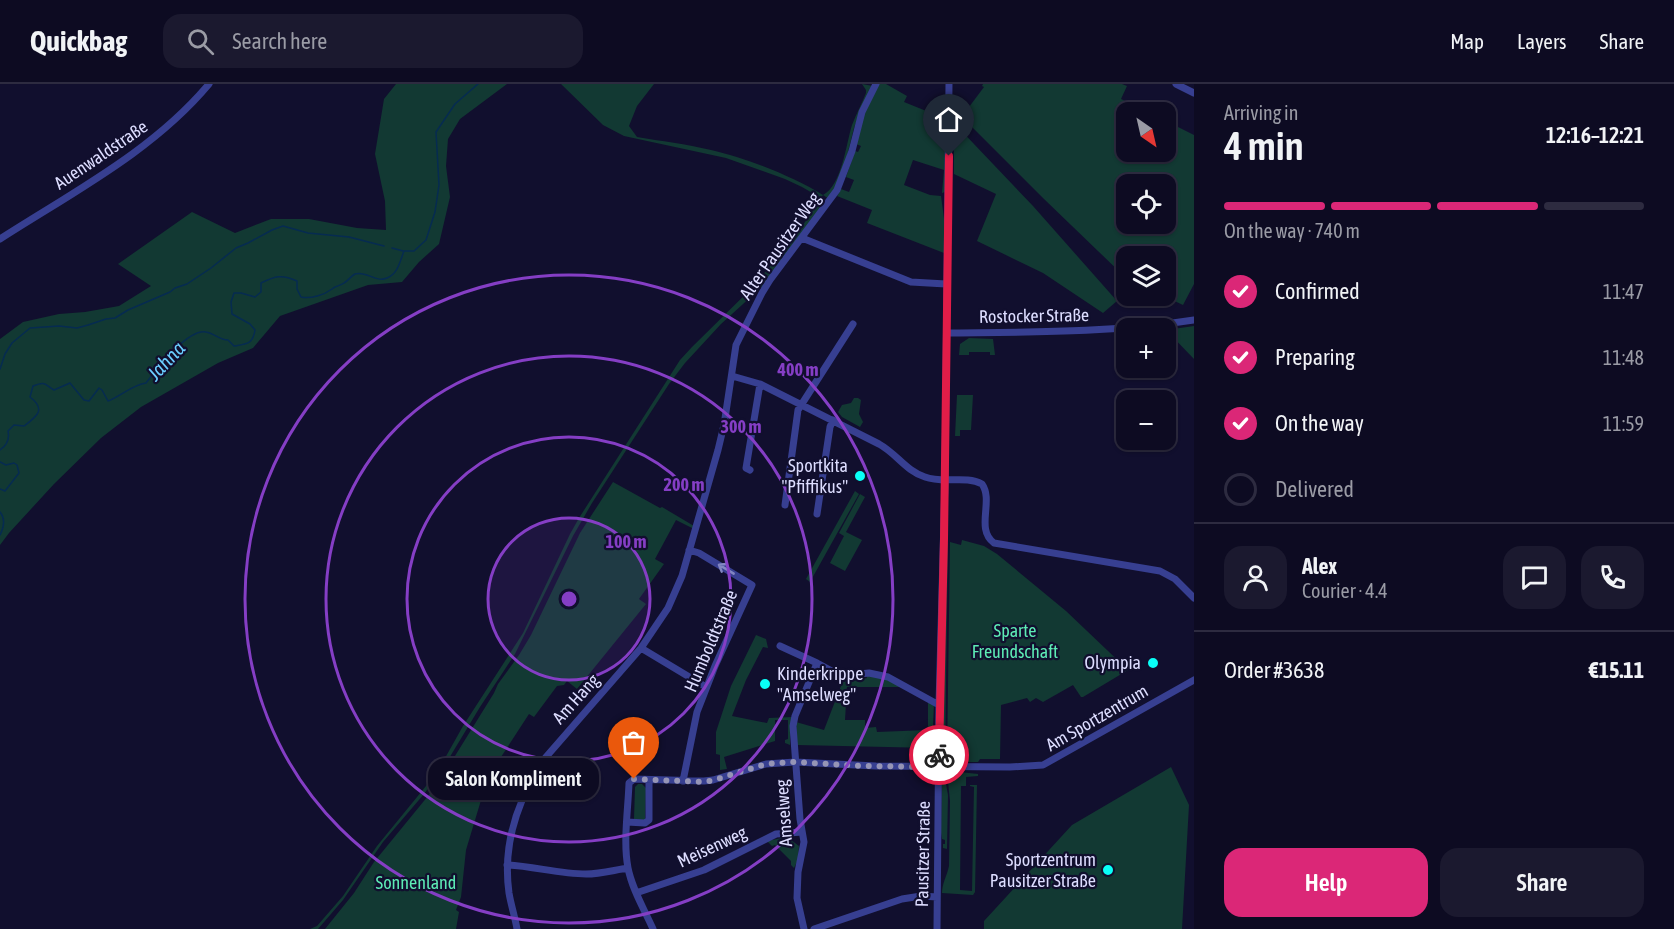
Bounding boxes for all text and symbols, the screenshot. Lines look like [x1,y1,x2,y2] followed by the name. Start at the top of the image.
[163,14,583,68] search box
[30,25,127,57] text: Quickbag
[184,25,217,58] icon: search
[232,28,327,54] text: Search here
[1450,29,1484,53] text: Map
[1517,29,1567,53] text: Layers
[1600,29,1644,53] text: Share
[923,94,974,156] pin
[1224,101,1298,124] text: Arriving in
[1116,102,1176,162] north arrow
[1116,102,1176,450] map controls
[932,103,965,136] icon: home
[50,116,151,193] street label: Auenwaldstraße
[1546,122,1644,148] text: 12:16–12:21
[1224,124,1304,168] text: 4 min
[1116,174,1176,234] button: locate
[735,188,825,304] street label: Alter Pausitzer Weg
[1224,219,1360,242] text: On the way · 740 m
[1116,246,1176,306] button: layers
[1224,275,1257,308] icon: check
[1275,278,1360,304] text: Confirmed
[1603,280,1644,303] text: 11:47
[979,304,1089,327] street label: Rostocker Straße
[1116,318,1176,378] button: +
[141,337,189,385] water label: Jahna
[1224,341,1257,374] icon: check
[1275,344,1355,370] text: Preparing
[1603,346,1644,369] text: 11:48
[777,359,818,380] text: 400 m
[1116,390,1176,450] button: −
[1224,407,1257,440] icon: check
[1275,410,1364,436] text: On the way
[1603,412,1644,435] text: 11:59
[721,416,761,437] text: 300 m
[781,455,848,497] place label: Sportkita "Pfiffikus"
[853,469,867,483] marker: Sportkita "Pfiffikus"
[664,474,704,495] text: 200 m
[1275,476,1354,502] text: Delivered
[606,531,646,552] text: 100 m
[1224,546,1287,609] button: person
[1503,546,1566,609] button: chat
[1581,546,1644,609] button: phone
[1302,553,1337,579] text: Alex
[718,563,735,575] one-way arrow
[1302,579,1388,602] text: Courier · 4.4
[680,587,741,695] street label: Humboldtstraße
[559,589,579,609] centre of rings
[972,620,1058,662] park label: Sparte Freundschaft
[1084,652,1141,673] place label: Olympia
[1146,656,1160,670] marker: Olympia
[1224,657,1324,683] text: Order #3638
[1589,657,1644,683] text: €15.11
[777,663,863,705] place label: Kinderkrippe "Amselweg"
[548,669,604,728] street label: Am Hang
[758,677,772,691] marker: Kinderkrippe "Amselweg"
[1042,680,1152,755] street label: Am Sportzentrum
[608,717,659,779] pin
[909,725,969,785] courier
[617,726,650,759] icon: bag
[923,739,956,772] icon: bike
[427,758,598,800] callout: Salon Kompliment
[445,767,582,790] text: Salon Kompliment
[771,778,796,847] street label: Amselweg
[911,801,934,907] street label: Pausitzer Straße
[674,821,750,872] street label: Meisenweg
[1224,848,1428,917] button: Help
[1440,848,1644,917] button: Share
[990,849,1096,891] place label: Sportzentrum Pausitzer Straße
[1101,863,1115,877] marker: Sportzentrum Pausitzer Straße
[376,872,456,893] park label: Sonnenland

